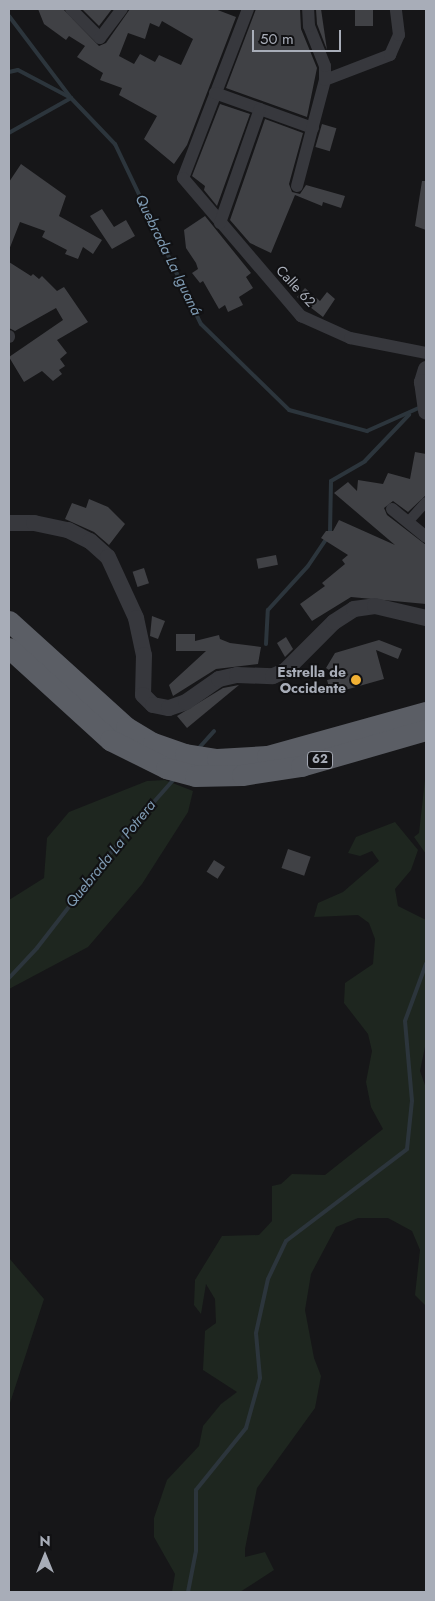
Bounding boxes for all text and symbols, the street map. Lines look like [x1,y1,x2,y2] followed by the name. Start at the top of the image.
[255,20,344,52] scale bar
[260,28,294,50] text: 50 m
[131,192,205,318] water label: Quebrada La Iguaná
[273,262,319,310] street label: Calle 62
[277,664,346,696] place label: Estrella de Occidente
[350,674,362,686] marker: Estrella de Occidente
[306,750,334,770] road number: 62
[62,797,160,911] water label: Quebrada La Potrera
[20,1531,70,1581] north arrow
[39,1531,51,1551] text: N

